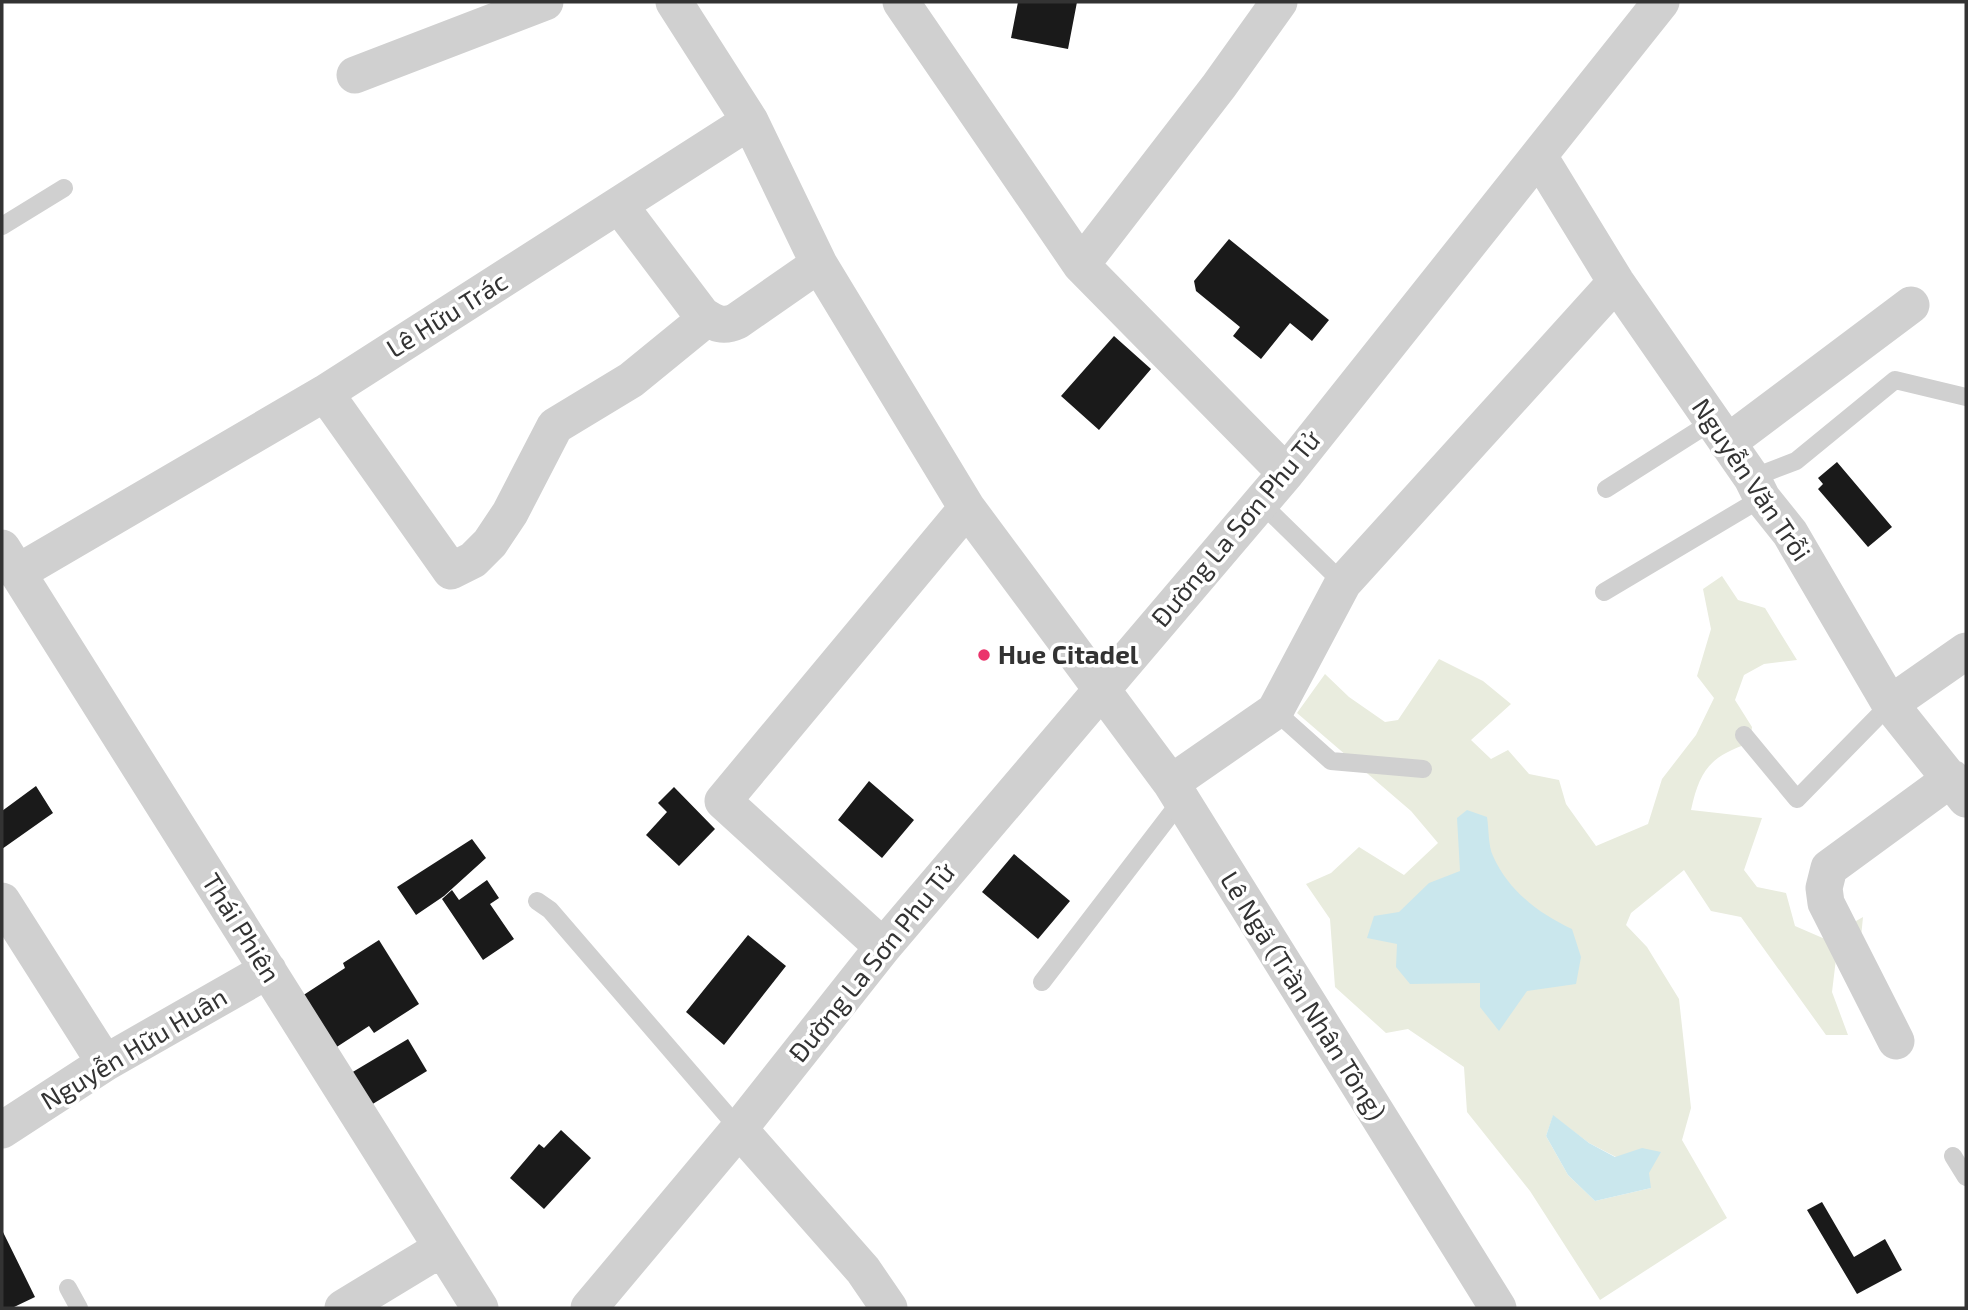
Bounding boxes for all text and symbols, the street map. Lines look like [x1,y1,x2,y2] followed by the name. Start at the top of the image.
[380,265,512,363] street label: Lê Hữu Trác
[1686,392,1818,566] street label: Nguyễn Văn Trỗi
[1144,423,1327,632] street label: Đường La Sơn Phu Tử
[998,638,1139,669] place label: Hue Citadel
[976,647,992,663] marker: Hue Citadel
[781,855,961,1067] street label: Đường La Sơn Phu Tử
[1215,865,1394,1125] street label: Lê Ngã (Trần Nhân Tông)
[197,867,288,987] street label: Thái Phiên
[35,980,232,1115] street label: Nguyễn Hữu Huân

